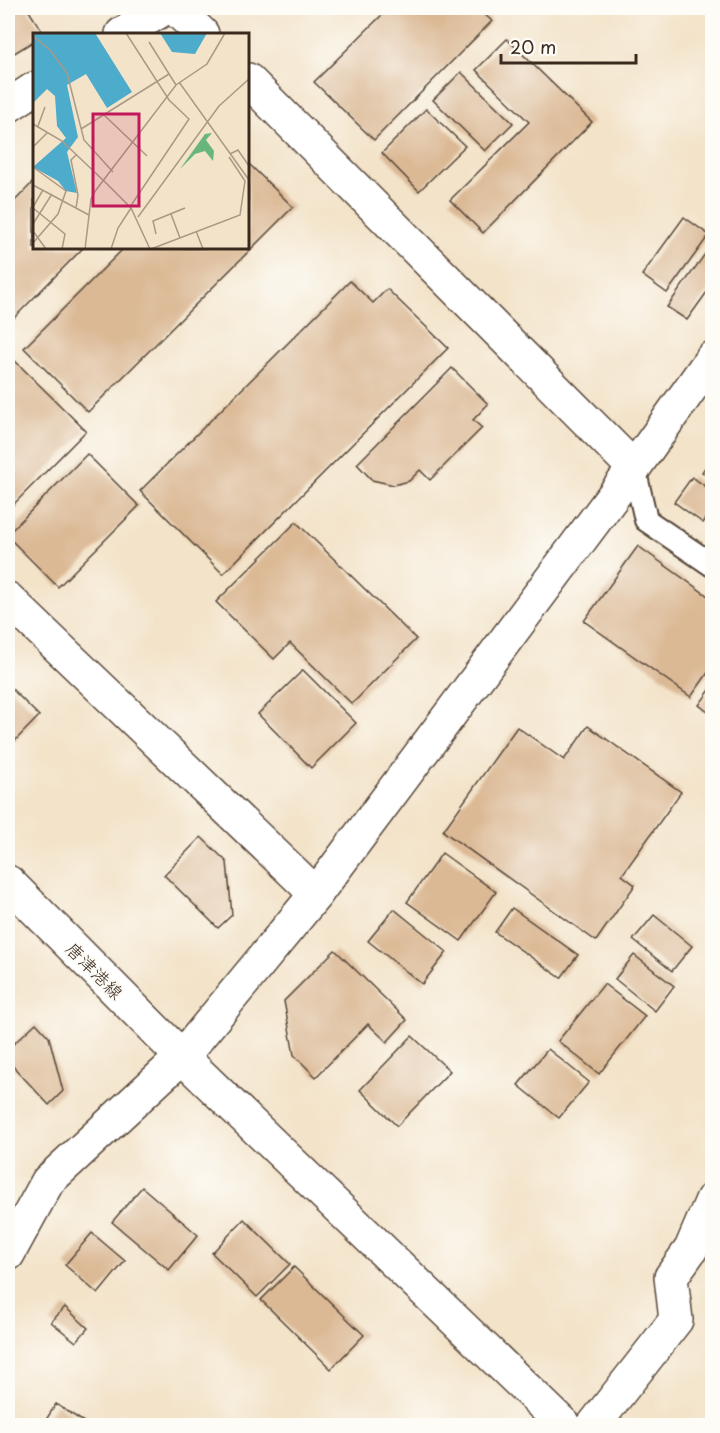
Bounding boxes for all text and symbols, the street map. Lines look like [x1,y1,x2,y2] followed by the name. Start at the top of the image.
[501,27,636,65] scale bar
[33,33,249,249] inset map
[510,33,556,60] text: 20 m
[60,935,130,1005] street label: 唐津港線

